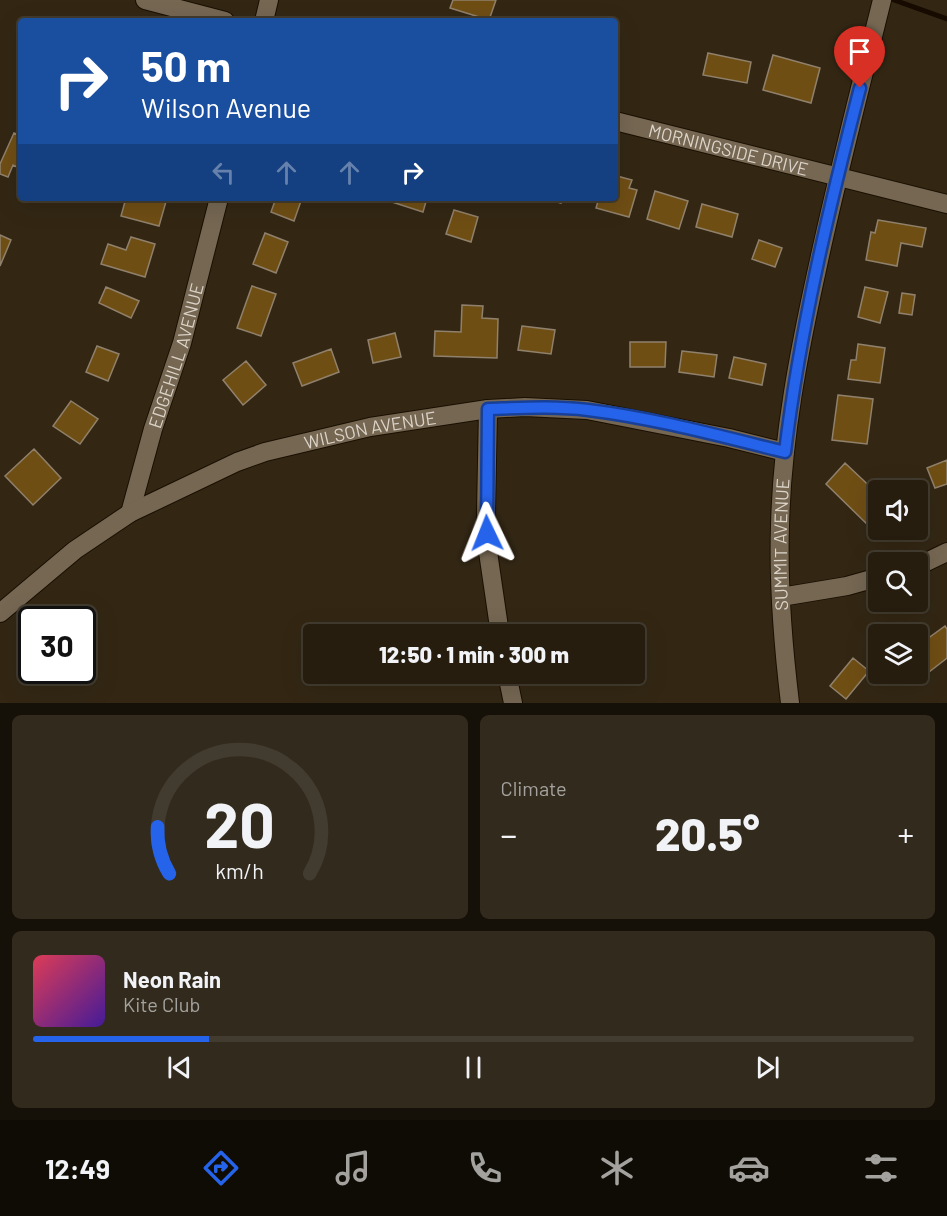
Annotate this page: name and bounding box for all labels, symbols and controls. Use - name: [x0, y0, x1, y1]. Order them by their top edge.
- pin: [834, 26, 885, 88]
- icon: arrive: [843, 35, 876, 68]
- text: 50 m: [141, 40, 231, 90]
- icon: right: [42, 42, 120, 120]
- text: Wilson Avenue: [141, 91, 311, 123]
- street label: MORNINGSIDE DRIVE: [646, 119, 811, 180]
- icon: left: [207, 156, 240, 189]
- icon: ahead: [270, 156, 303, 189]
- icon: ahead: [333, 156, 366, 189]
- icon: right: [396, 156, 429, 189]
- street label: EDGEHILL AVENUE: [143, 281, 208, 431]
- street label: WILSON AVENUE: [302, 406, 438, 453]
- street label: SUMMIT AVENUE: [769, 477, 793, 611]
- map controls: [868, 480, 928, 684]
- button: sound: [868, 480, 928, 540]
- position arrow: [455, 501, 519, 565]
- button: search: [868, 552, 928, 612]
- speed limit sign: 30: [18, 606, 96, 684]
- button: layers: [868, 624, 928, 684]
- text: 12:50 · 1 min · 300 m: [379, 641, 569, 667]
- text: Climate: [501, 776, 567, 800]
- text: 20: [204, 786, 275, 860]
- text: 20.5°: [655, 806, 760, 860]
- text: −: [501, 814, 517, 854]
- text: +: [898, 814, 914, 854]
- text: km/h: [215, 858, 264, 883]
- text: Neon Rain: [123, 966, 221, 992]
- text: Kite Club: [123, 992, 200, 1016]
- icon: previous: [163, 1051, 196, 1084]
- icon: pause: [457, 1051, 490, 1084]
- icon: next: [751, 1051, 784, 1084]
- icon: directions: [200, 1147, 242, 1189]
- icon: music: [332, 1147, 374, 1189]
- icon: phone: [464, 1147, 506, 1189]
- icon: climate: [596, 1147, 638, 1189]
- icon: car: [728, 1147, 770, 1189]
- icon: filters: [860, 1147, 902, 1189]
- text: 12:49: [45, 1152, 110, 1184]

